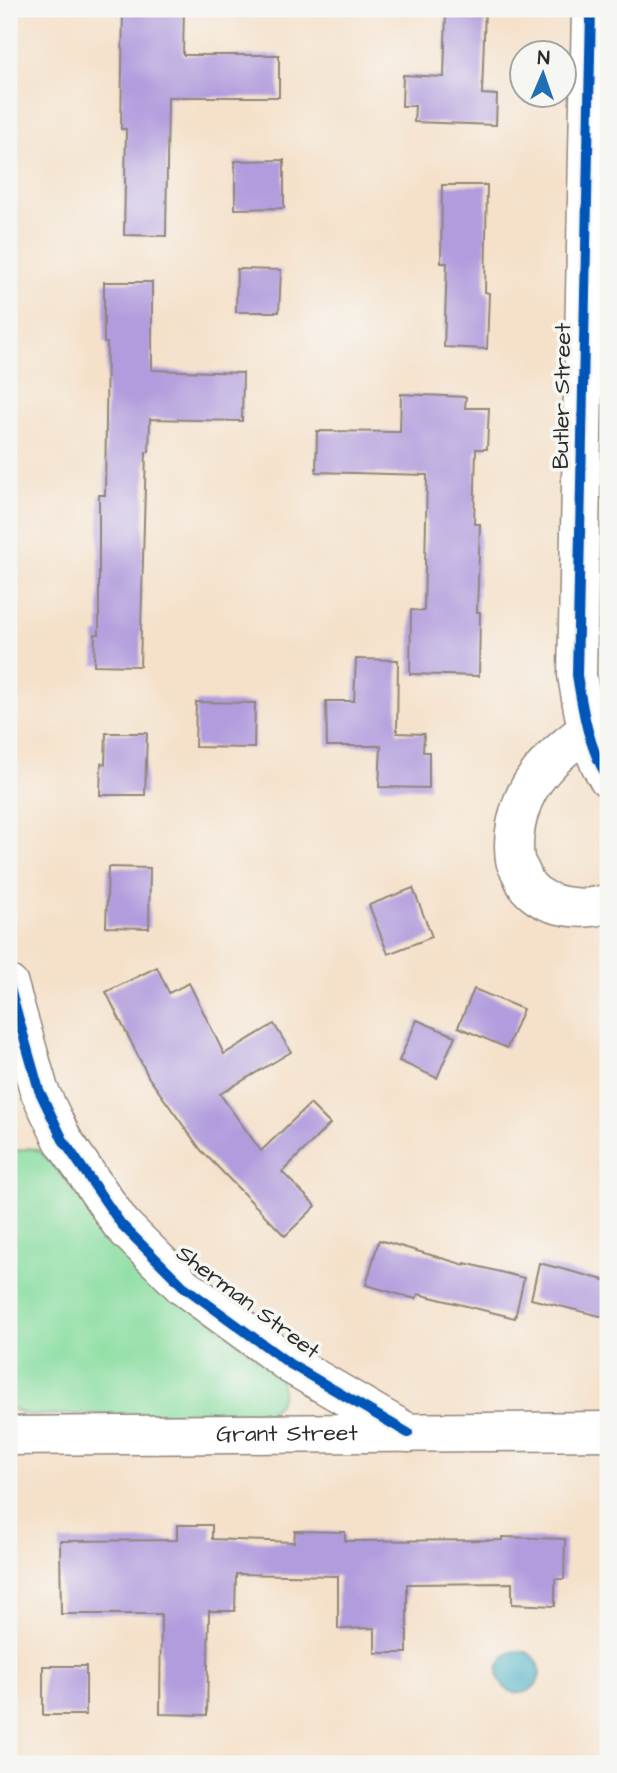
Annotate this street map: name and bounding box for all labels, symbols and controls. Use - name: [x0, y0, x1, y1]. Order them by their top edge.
- north arrow: [508, 38, 578, 108]
- text: N: [537, 45, 550, 72]
- street label: Butler Street: [545, 322, 579, 469]
- street label: Sherman Street: [169, 1237, 327, 1367]
- street label: Grant Street: [216, 1417, 359, 1450]

